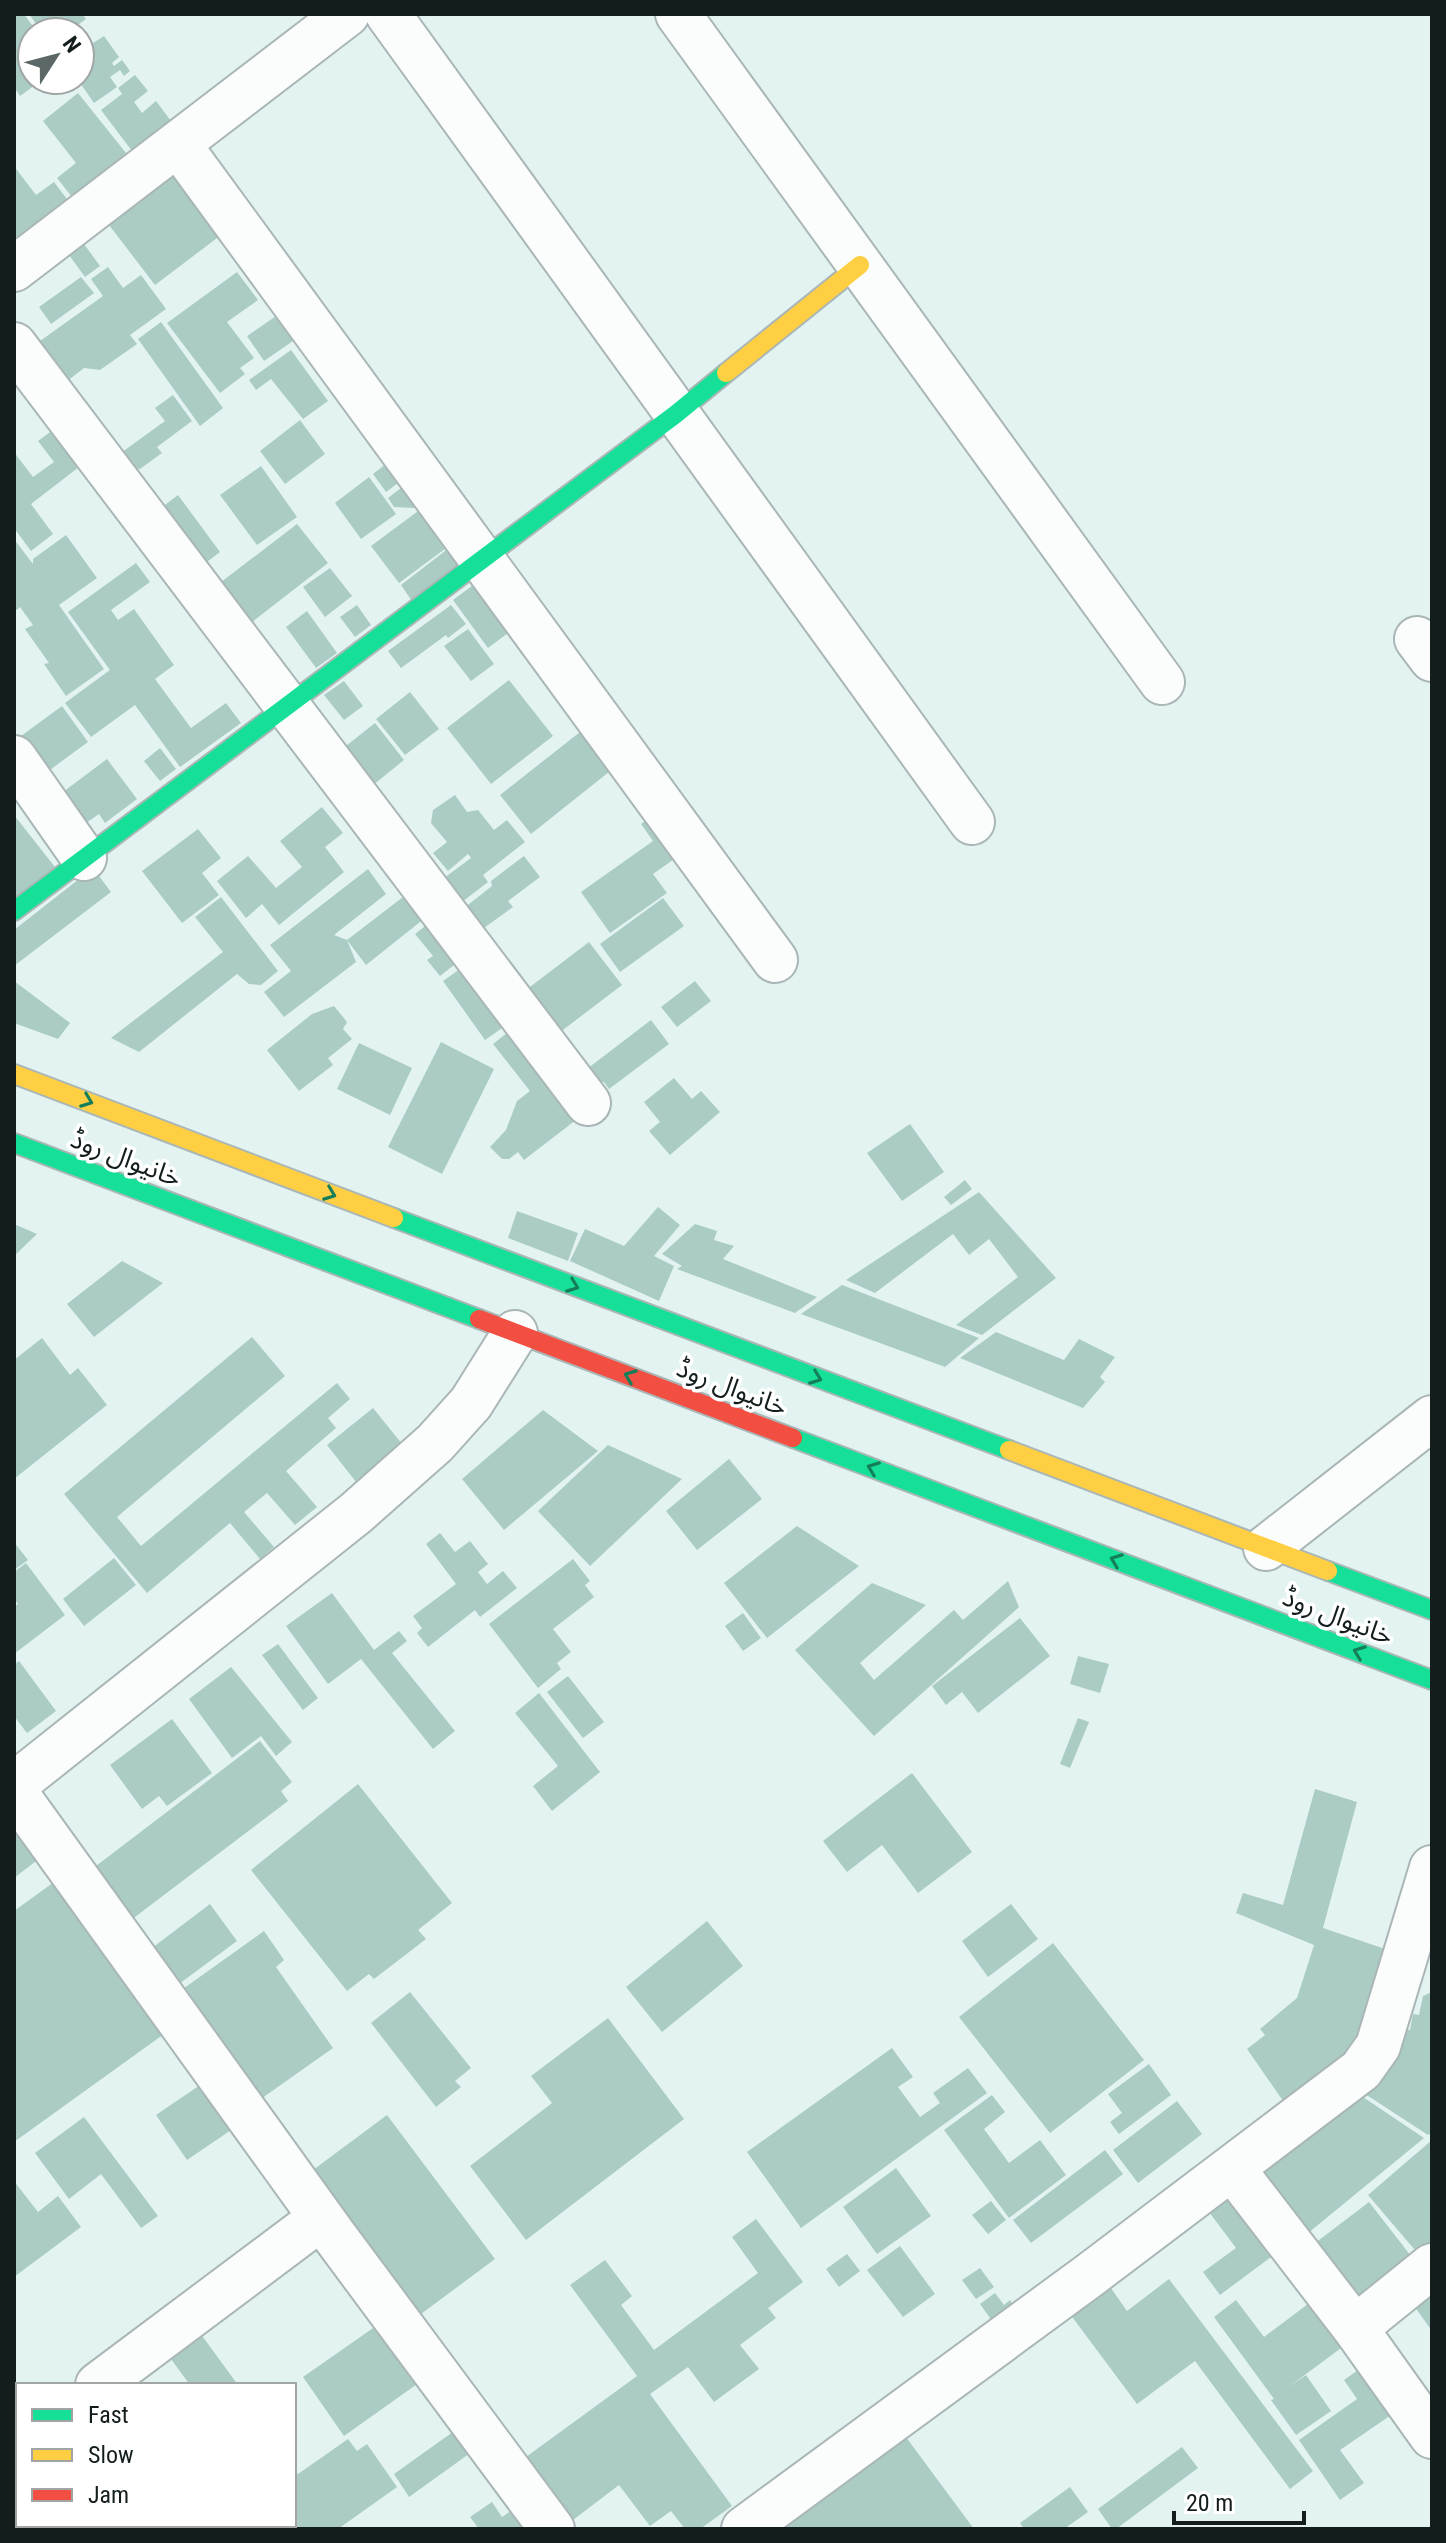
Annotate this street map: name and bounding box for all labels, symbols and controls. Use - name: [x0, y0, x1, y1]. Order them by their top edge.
- north arrow: [16, 16, 96, 96]
- text: N: [58, 32, 86, 57]
- one-way arrow: [79, 1091, 93, 1108]
- street label: خانیوال روڈ: [67, 1123, 185, 1193]
- one-way arrow: [322, 1184, 336, 1200]
- one-way arrow: [565, 1276, 579, 1293]
- street label: خانیوال روڈ: [673, 1352, 791, 1422]
- one-way arrow: [808, 1368, 822, 1385]
- one-way arrow: [623, 1369, 637, 1386]
- one-way arrow: [867, 1461, 881, 1478]
- one-way arrow: [1110, 1553, 1124, 1570]
- street label: خانیوال روڈ: [1279, 1581, 1397, 1651]
- one-way arrow: [1353, 1645, 1367, 1662]
- legend: [16, 2383, 296, 2527]
- text: Fast: [88, 2401, 129, 2429]
- text: Slow: [88, 2441, 134, 2469]
- scale bar: [1174, 2475, 1304, 2525]
- text: Jam: [88, 2481, 129, 2509]
- text: 20 m: [1186, 2489, 1233, 2517]

